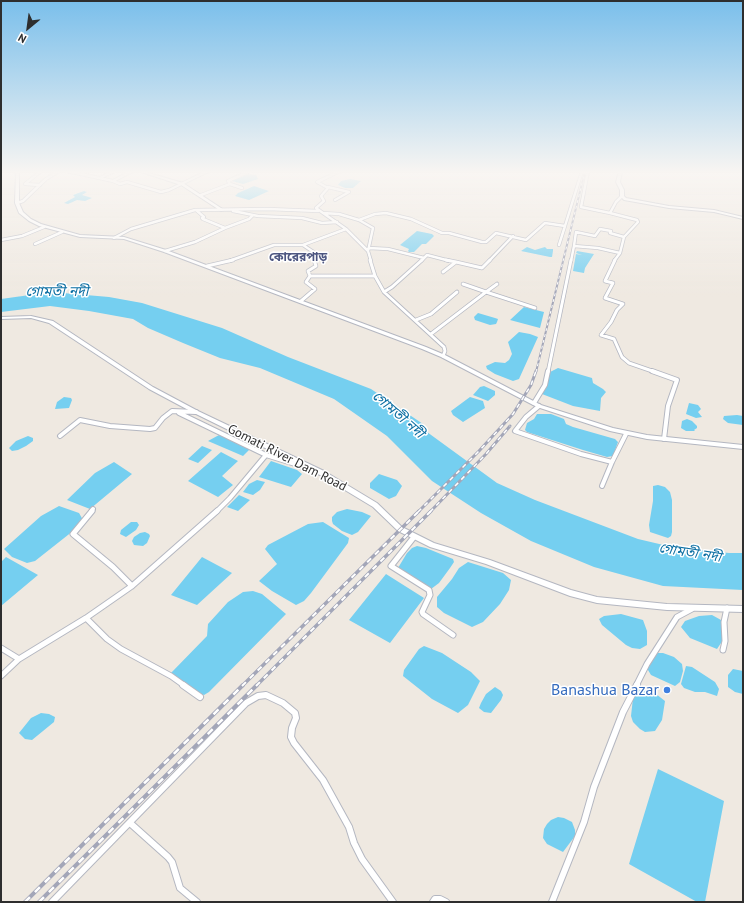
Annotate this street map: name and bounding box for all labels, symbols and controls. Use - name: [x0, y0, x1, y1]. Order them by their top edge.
- north arrow: [8, 8, 48, 48]
- text: N: [16, 31, 29, 46]
- district label: কোরেরপাড়: [269, 251, 327, 265]
- water label: গোমতী নদী: [25, 284, 89, 300]
- water label: গোমতী নদী: [369, 388, 427, 442]
- street label: Gomati River Dam Road: [225, 421, 349, 495]
- water label: গোমতী নদী: [658, 540, 722, 566]
- place label: Banashua Bazar: [551, 680, 659, 700]
- marker: Banashua Bazar: [662, 685, 672, 695]

